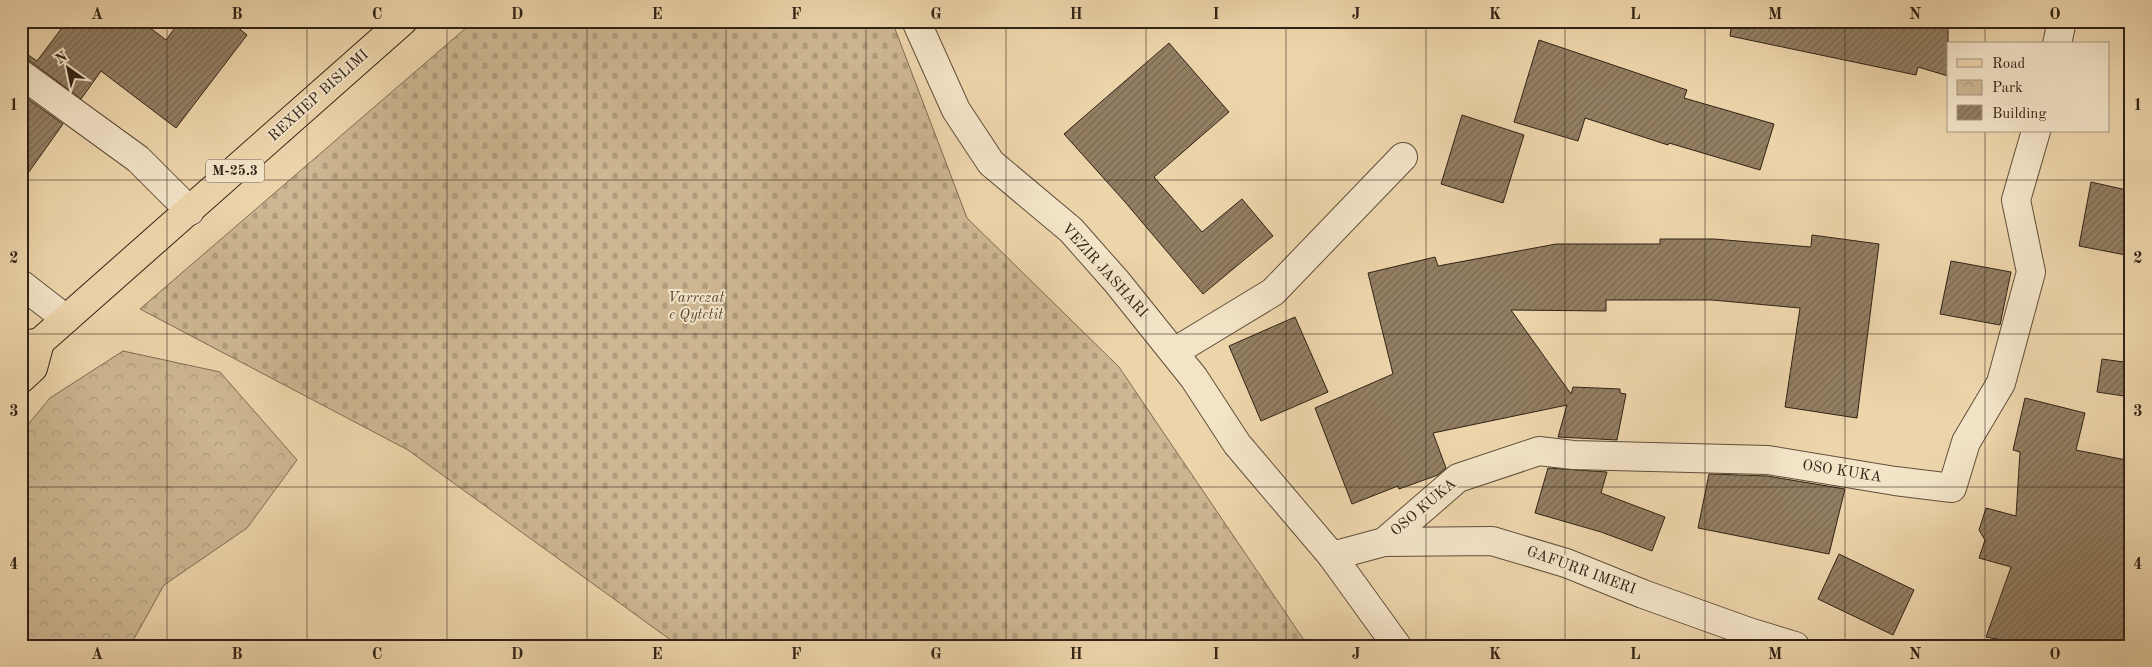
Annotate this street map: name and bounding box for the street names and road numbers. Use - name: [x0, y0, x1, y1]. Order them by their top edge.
- street label: REXHEP BISLIMI: [266, 47, 372, 145]
- road number: M-25.3: [206, 160, 264, 182]
- street label: VEZIR JASHARI: [1058, 221, 1150, 321]
- street label: OSO KUKA: [1801, 458, 1883, 486]
- street label: OSO KUKA: [1388, 476, 1460, 540]
- street label: GAFURR IMERI: [1525, 544, 1638, 598]

